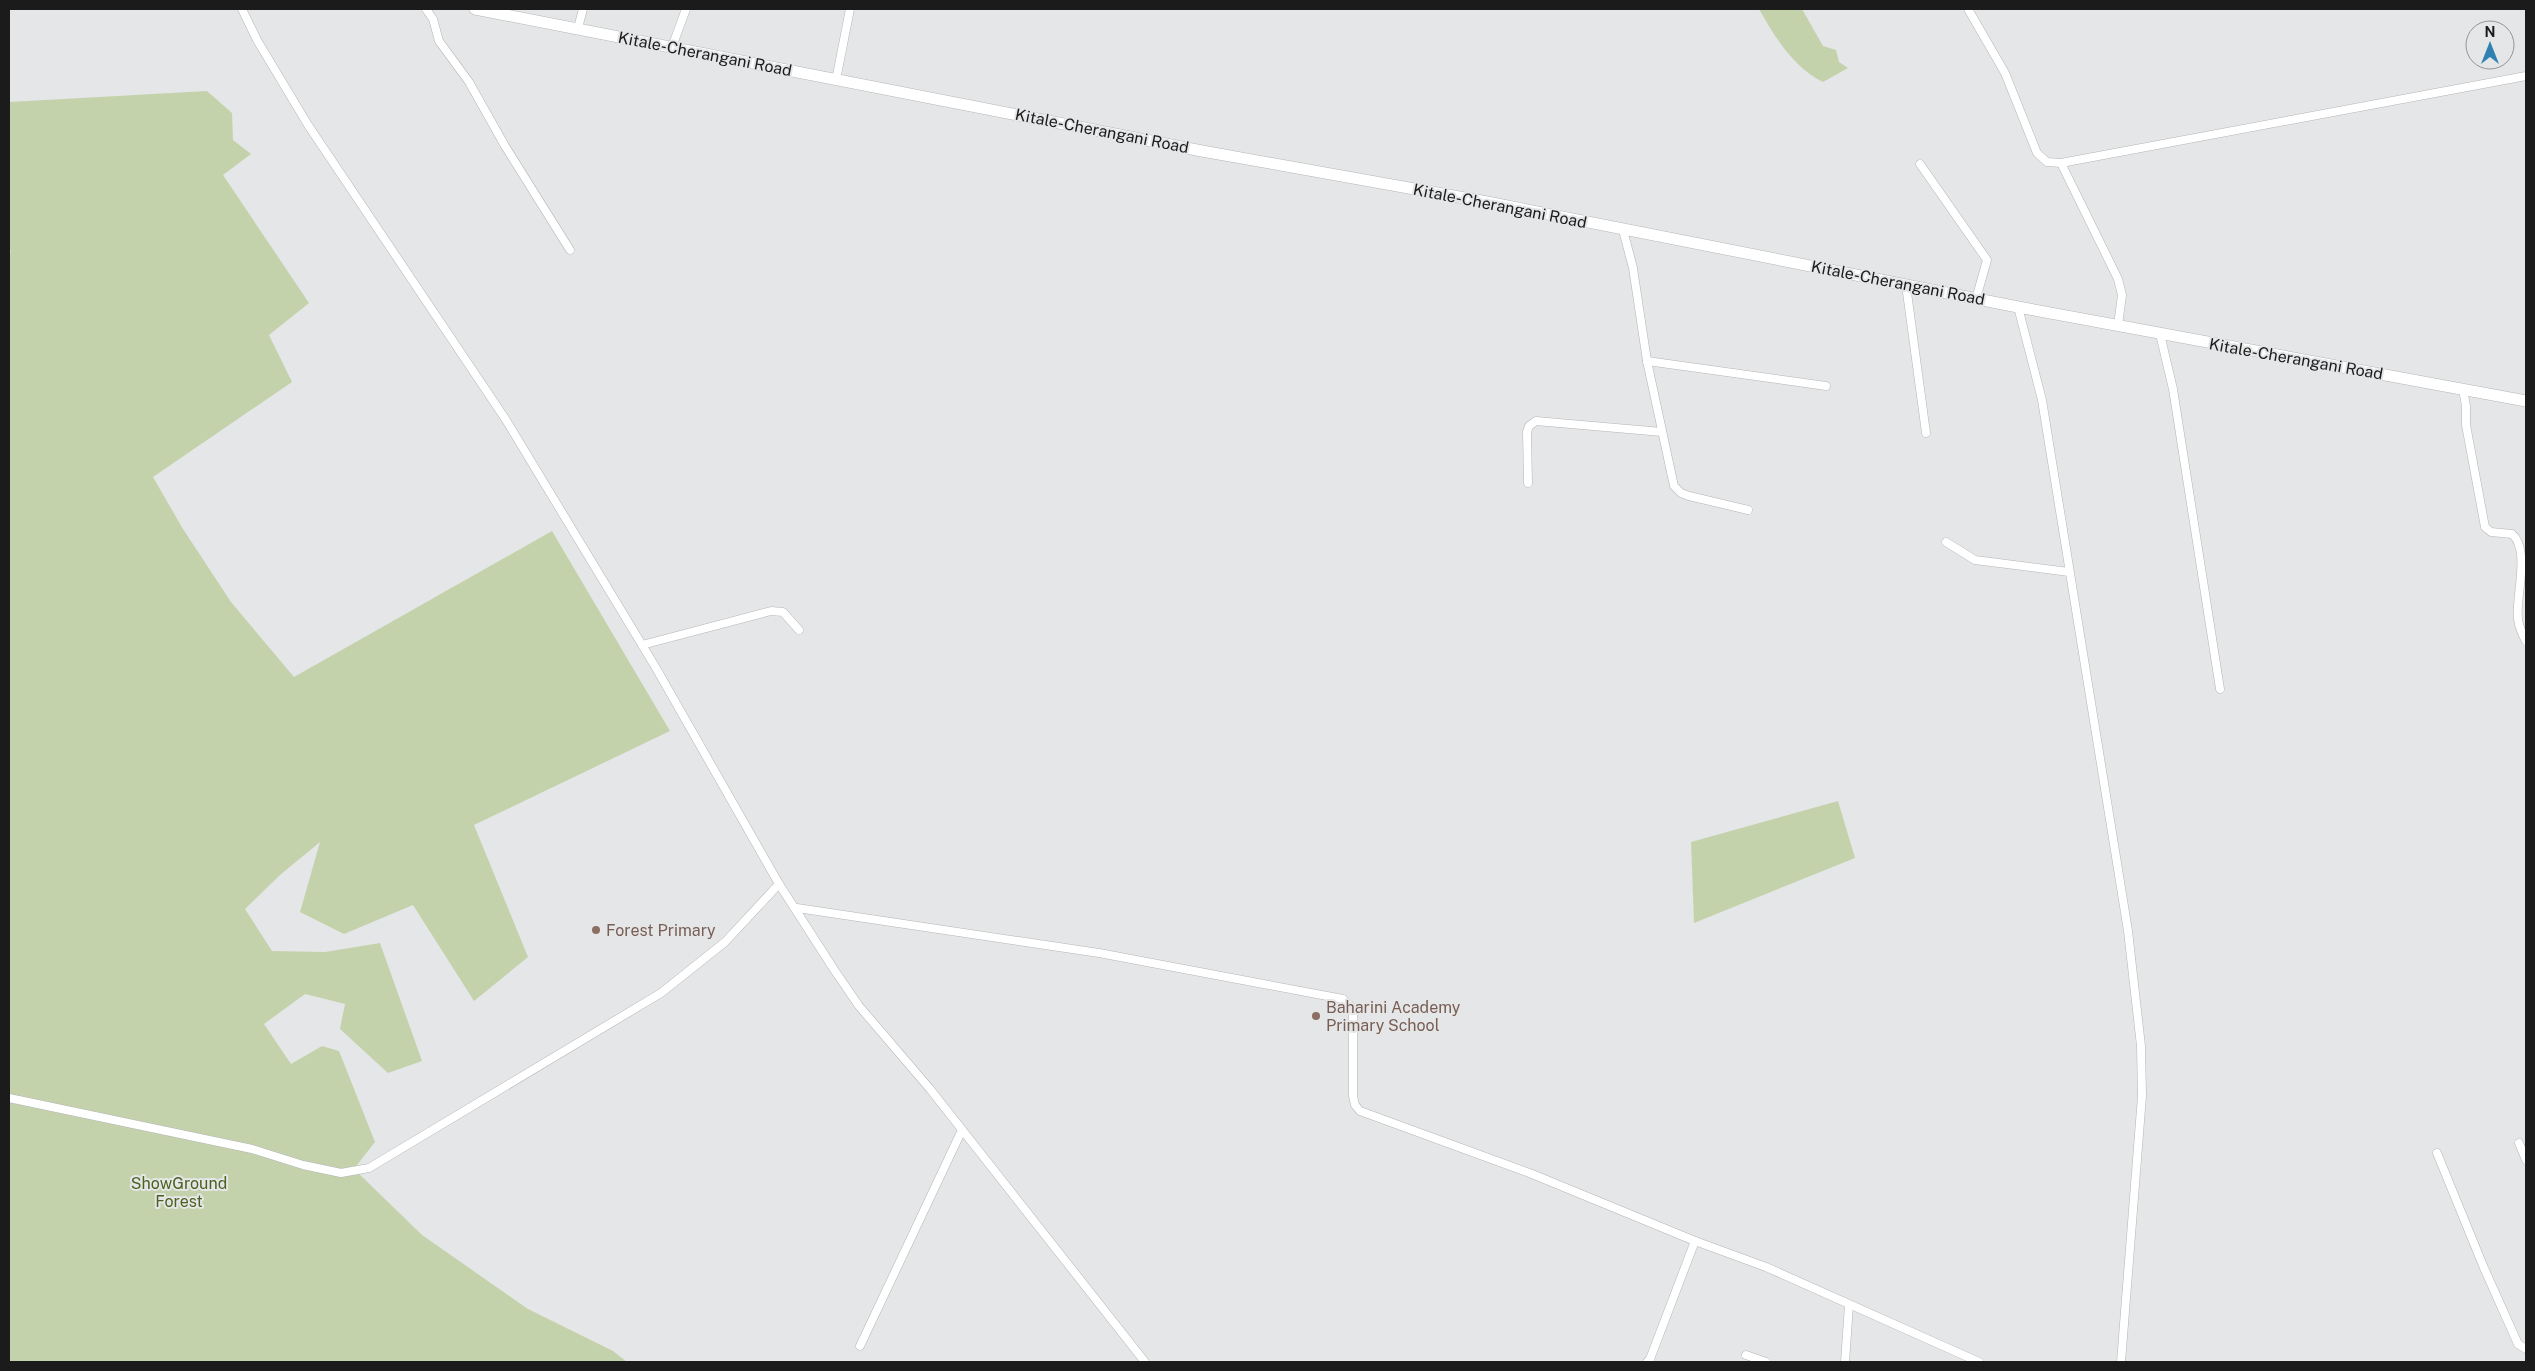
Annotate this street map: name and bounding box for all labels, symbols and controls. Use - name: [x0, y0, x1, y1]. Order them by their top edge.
- north arrow: [2465, 20, 2515, 70]
- text: N: [2485, 24, 2495, 40]
- street label: Kitale-Cherangani Road: [617, 28, 793, 80]
- street label: Kitale-Cherangani Road: [1014, 105, 1190, 157]
- street label: Kitale-Cherangani Road: [1412, 180, 1588, 232]
- street label: Kitale-Cherangani Road: [1810, 257, 1986, 309]
- street label: Kitale-Cherangani Road: [2207, 334, 2385, 384]
- place label: Forest Primary: [606, 921, 716, 940]
- marker: Forest Primary: [590, 924, 602, 936]
- place label: Baharini Academy Primary School: [1326, 998, 1461, 1035]
- marker: Baharini Academy Primary School: [1310, 1010, 1322, 1022]
- park label: ShowGround Forest: [131, 1174, 227, 1211]

